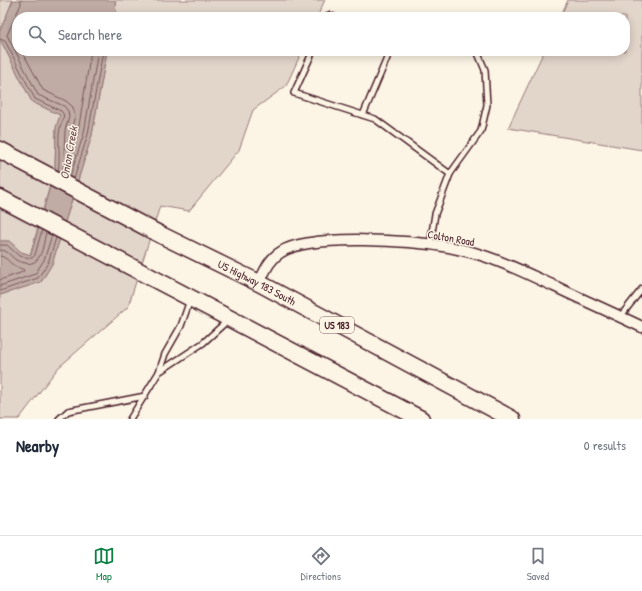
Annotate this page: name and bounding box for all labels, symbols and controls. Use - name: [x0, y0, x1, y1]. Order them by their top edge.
- search box: [12, 12, 630, 56]
- icon: search: [26, 23, 48, 45]
- text: Search here: [58, 24, 122, 45]
- water label: Onion Creek: [55, 124, 82, 181]
- street label: Colton Road: [427, 227, 476, 249]
- street label: US Highway 183 South: [215, 257, 299, 309]
- road number: US 183: [320, 317, 354, 333]
- text: Nearby: [16, 434, 59, 457]
- text: 0 results: [584, 436, 626, 454]
- tab: Map: [93, 545, 115, 583]
- tab: Directions: [301, 545, 341, 583]
- tab: Saved: [527, 545, 549, 583]

